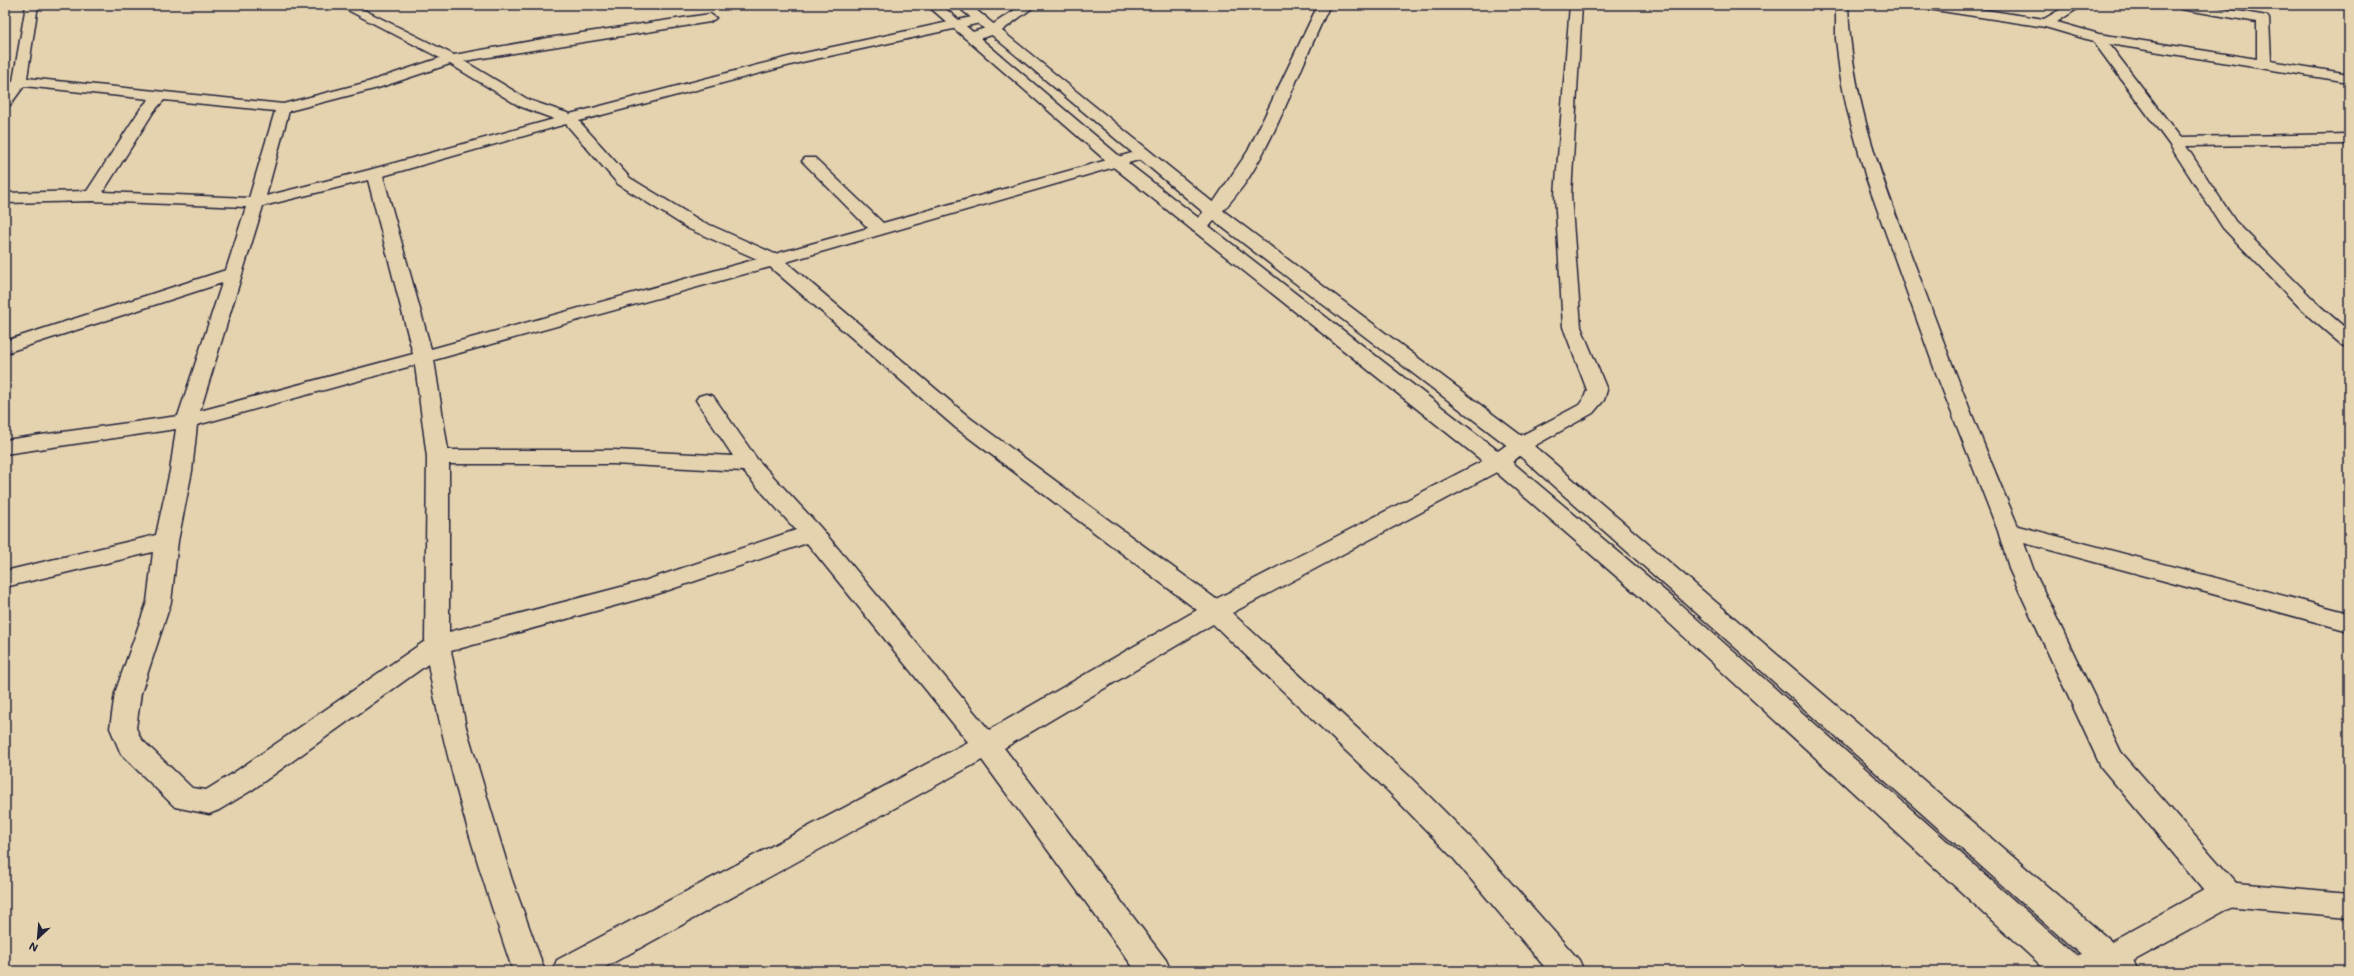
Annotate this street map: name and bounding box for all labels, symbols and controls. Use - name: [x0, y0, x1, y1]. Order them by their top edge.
- north arrow: [18, 918, 58, 958]
- text: N: [26, 939, 40, 956]

